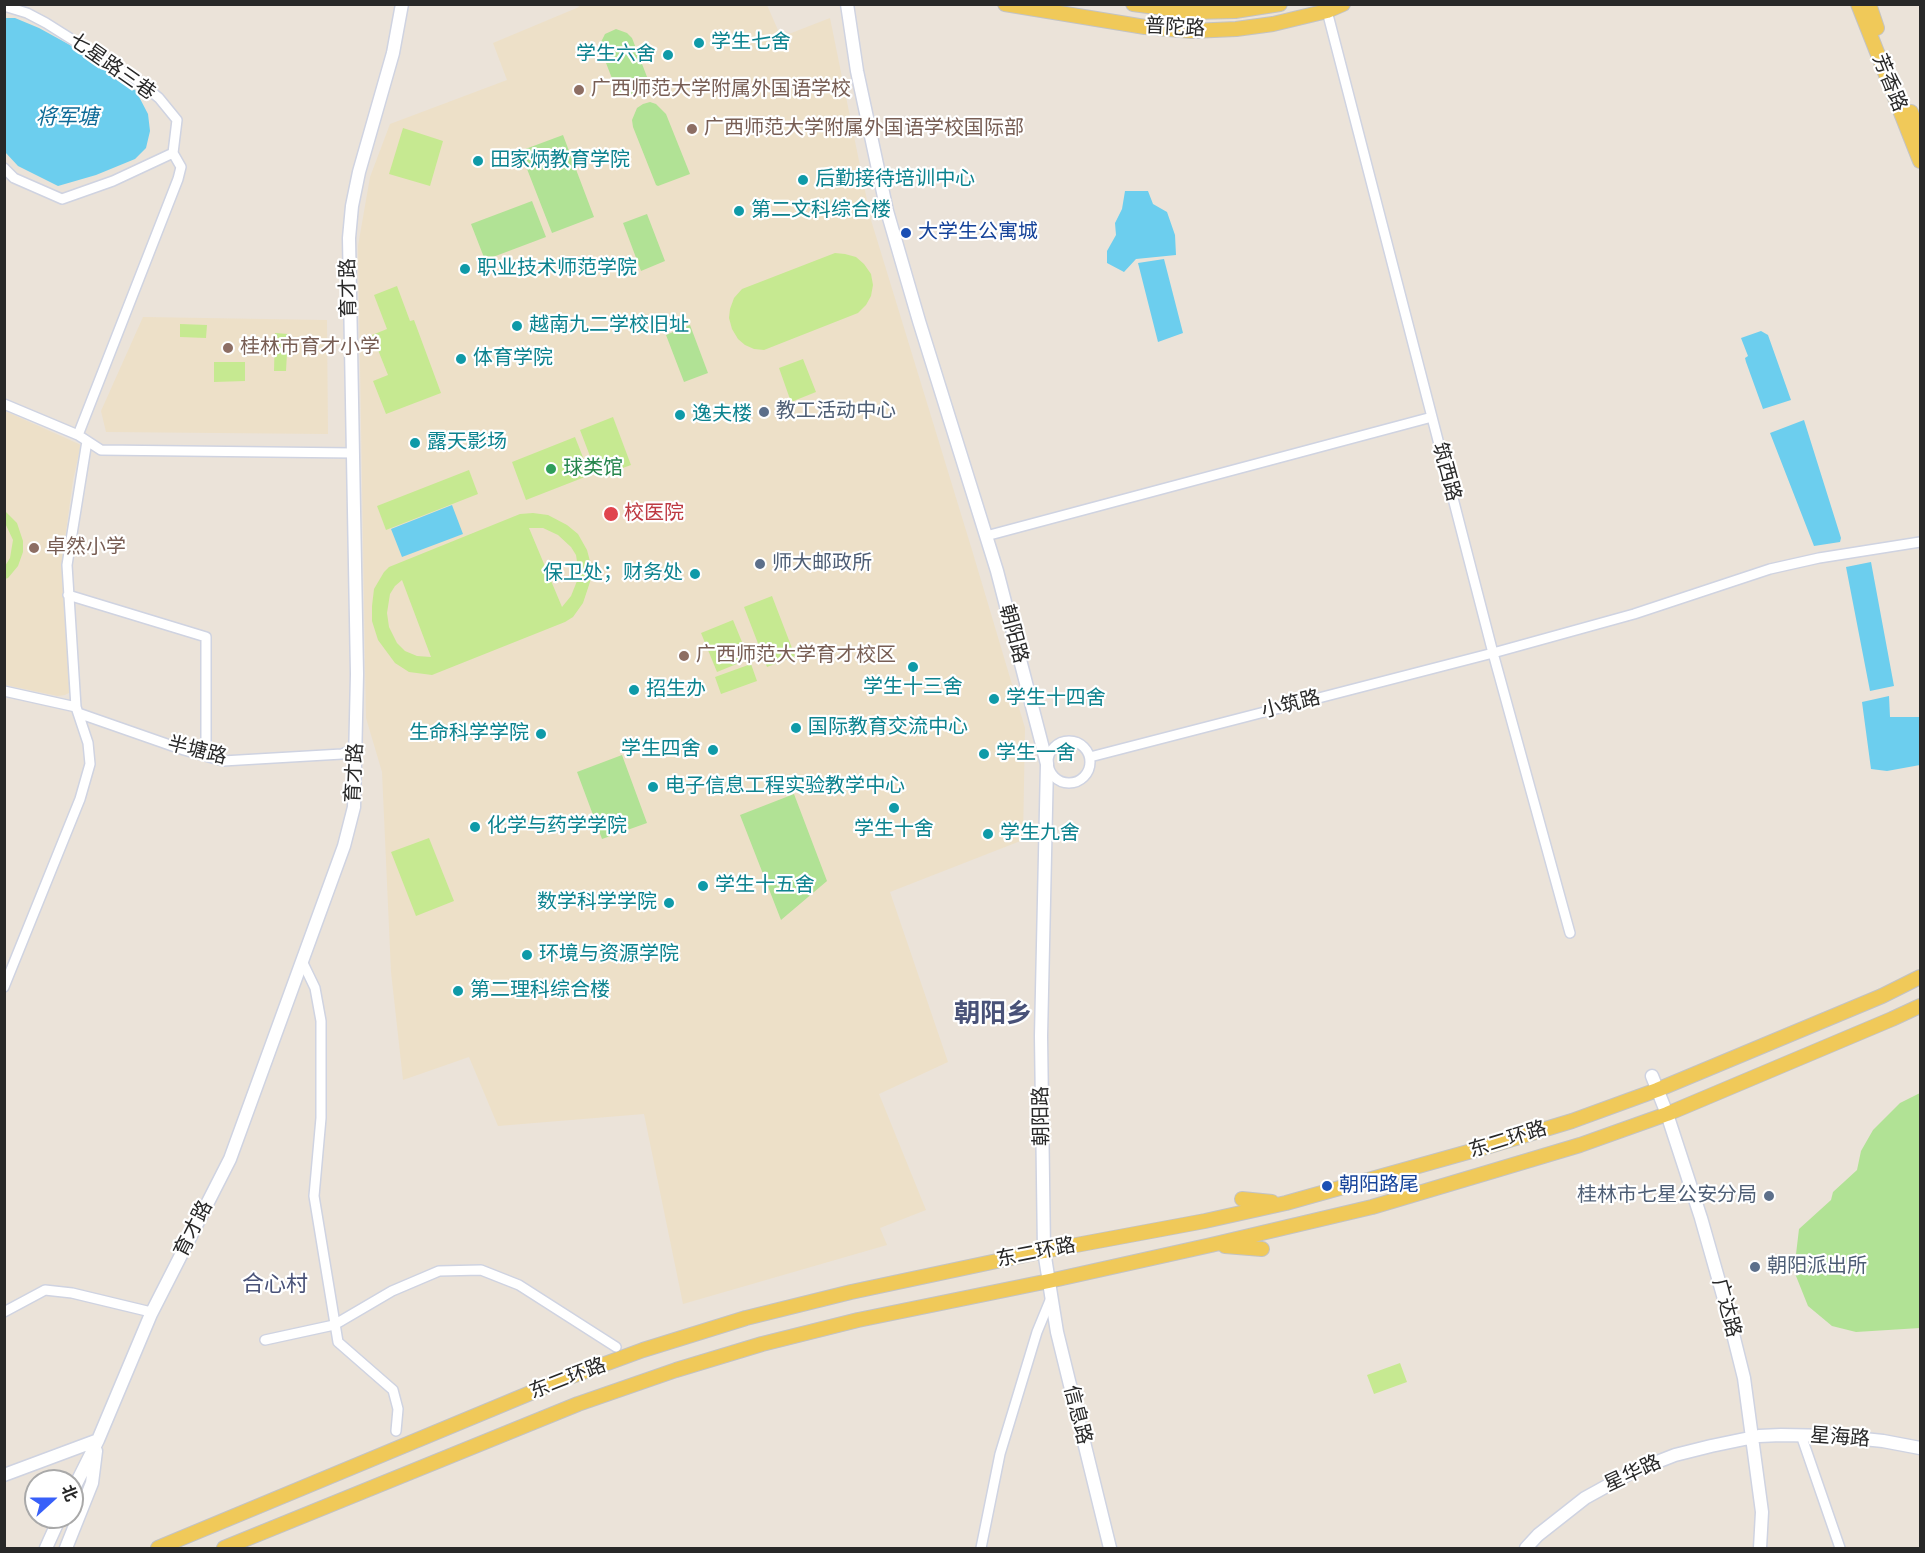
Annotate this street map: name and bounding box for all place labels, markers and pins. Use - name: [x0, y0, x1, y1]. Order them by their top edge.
- place label: 学生七舍: [711, 31, 791, 55]
- marker: 学生七舍: [692, 36, 706, 50]
- place label: 学生六舍: [576, 43, 656, 67]
- marker: 学生六舍: [661, 48, 675, 62]
- place label: 广西师范大学附属外国语学校: [591, 78, 851, 102]
- marker: 广西师范大学附属外国语学校: [572, 83, 586, 97]
- place label: 广西师范大学附属外国语学校国际部: [704, 117, 1024, 141]
- marker: 广西师范大学附属外国语学校国际部: [685, 122, 699, 136]
- place label: 田家炳教育学院: [490, 149, 630, 173]
- marker: 田家炳教育学院: [471, 154, 485, 168]
- place label: 后勤接待培训中心: [815, 168, 975, 192]
- marker: 后勤接待培训中心: [796, 173, 810, 187]
- place label: 第二文科综合楼: [751, 199, 891, 223]
- marker: 第二文科综合楼: [732, 204, 746, 218]
- place label: 大学生公寓城: [918, 221, 1038, 245]
- marker: 大学生公寓城: [899, 226, 913, 240]
- place label: 职业技术师范学院: [477, 257, 637, 281]
- marker: 职业技术师范学院: [458, 262, 472, 276]
- place label: 越南九二学校旧址: [529, 314, 689, 338]
- marker: 越南九二学校旧址: [510, 319, 524, 333]
- place label: 桂林市育才小学: [240, 336, 380, 360]
- marker: 桂林市育才小学: [221, 341, 235, 355]
- place label: 体育学院: [473, 347, 553, 371]
- marker: 体育学院: [454, 352, 468, 366]
- place label: 教工活动中心: [776, 400, 896, 424]
- place label: 逸夫楼: [692, 403, 752, 427]
- marker: 教工活动中心: [757, 405, 771, 419]
- marker: 逸夫楼: [673, 408, 687, 422]
- place label: 露天影场: [427, 431, 507, 455]
- marker: 露天影场: [408, 436, 422, 450]
- place label: 球类馆: [563, 457, 623, 481]
- marker: 球类馆: [544, 462, 558, 476]
- place label: 校医院: [624, 502, 684, 526]
- marker: 校医院: [602, 505, 620, 523]
- place label: 卓然小学: [46, 536, 126, 560]
- marker: 卓然小学: [27, 541, 41, 555]
- place label: 师大邮政所: [772, 552, 872, 576]
- marker: 师大邮政所: [753, 557, 767, 571]
- place label: 保卫处；财务处: [543, 562, 683, 586]
- marker: 保卫处；财务处: [688, 567, 702, 581]
- place label: 广西师范大学育才校区: [696, 644, 896, 668]
- marker: 广西师范大学育才校区: [677, 649, 691, 663]
- marker: 学生十三舍: [906, 660, 920, 674]
- place label: 学生十三舍: [863, 676, 963, 700]
- place label: 招生办: [646, 678, 706, 702]
- marker: 招生办: [627, 683, 641, 697]
- place label: 学生十四舍: [1006, 687, 1106, 711]
- marker: 学生十四舍: [987, 692, 1001, 706]
- place label: 国际教育交流中心: [808, 716, 968, 740]
- marker: 国际教育交流中心: [789, 721, 803, 735]
- place label: 生命科学学院: [409, 722, 529, 746]
- marker: 生命科学学院: [534, 727, 548, 741]
- place label: 学生四舍: [621, 738, 701, 762]
- place label: 学生一舍: [996, 742, 1076, 766]
- marker: 学生四舍: [706, 743, 720, 757]
- marker: 学生一舍: [977, 747, 991, 761]
- place label: 电子信息工程实验教学中心: [665, 775, 905, 799]
- marker: 电子信息工程实验教学中心: [646, 780, 660, 794]
- marker: 学生十舍: [887, 801, 901, 815]
- place label: 化学与药学学院: [487, 815, 627, 839]
- place label: 学生十舍: [854, 818, 934, 842]
- marker: 化学与药学学院: [468, 820, 482, 834]
- place label: 学生九舍: [1000, 822, 1080, 846]
- marker: 学生九舍: [981, 827, 995, 841]
- place label: 学生十五舍: [715, 874, 815, 898]
- marker: 学生十五舍: [696, 879, 710, 893]
- place label: 数学科学学院: [537, 891, 657, 915]
- marker: 数学科学学院: [662, 896, 676, 910]
- place label: 环境与资源学院: [539, 943, 679, 967]
- marker: 环境与资源学院: [520, 948, 534, 962]
- place label: 第二理科综合楼: [470, 979, 610, 1003]
- marker: 第二理科综合楼: [451, 984, 465, 998]
- place label: 朝阳路尾: [1339, 1174, 1419, 1198]
- marker: 朝阳路尾: [1320, 1179, 1334, 1193]
- place label: 桂林市七星公安分局: [1577, 1184, 1757, 1208]
- marker: 桂林市七星公安分局: [1762, 1189, 1776, 1203]
- place label: 朝阳派出所: [1767, 1255, 1867, 1279]
- marker: 朝阳派出所: [1748, 1260, 1762, 1274]

